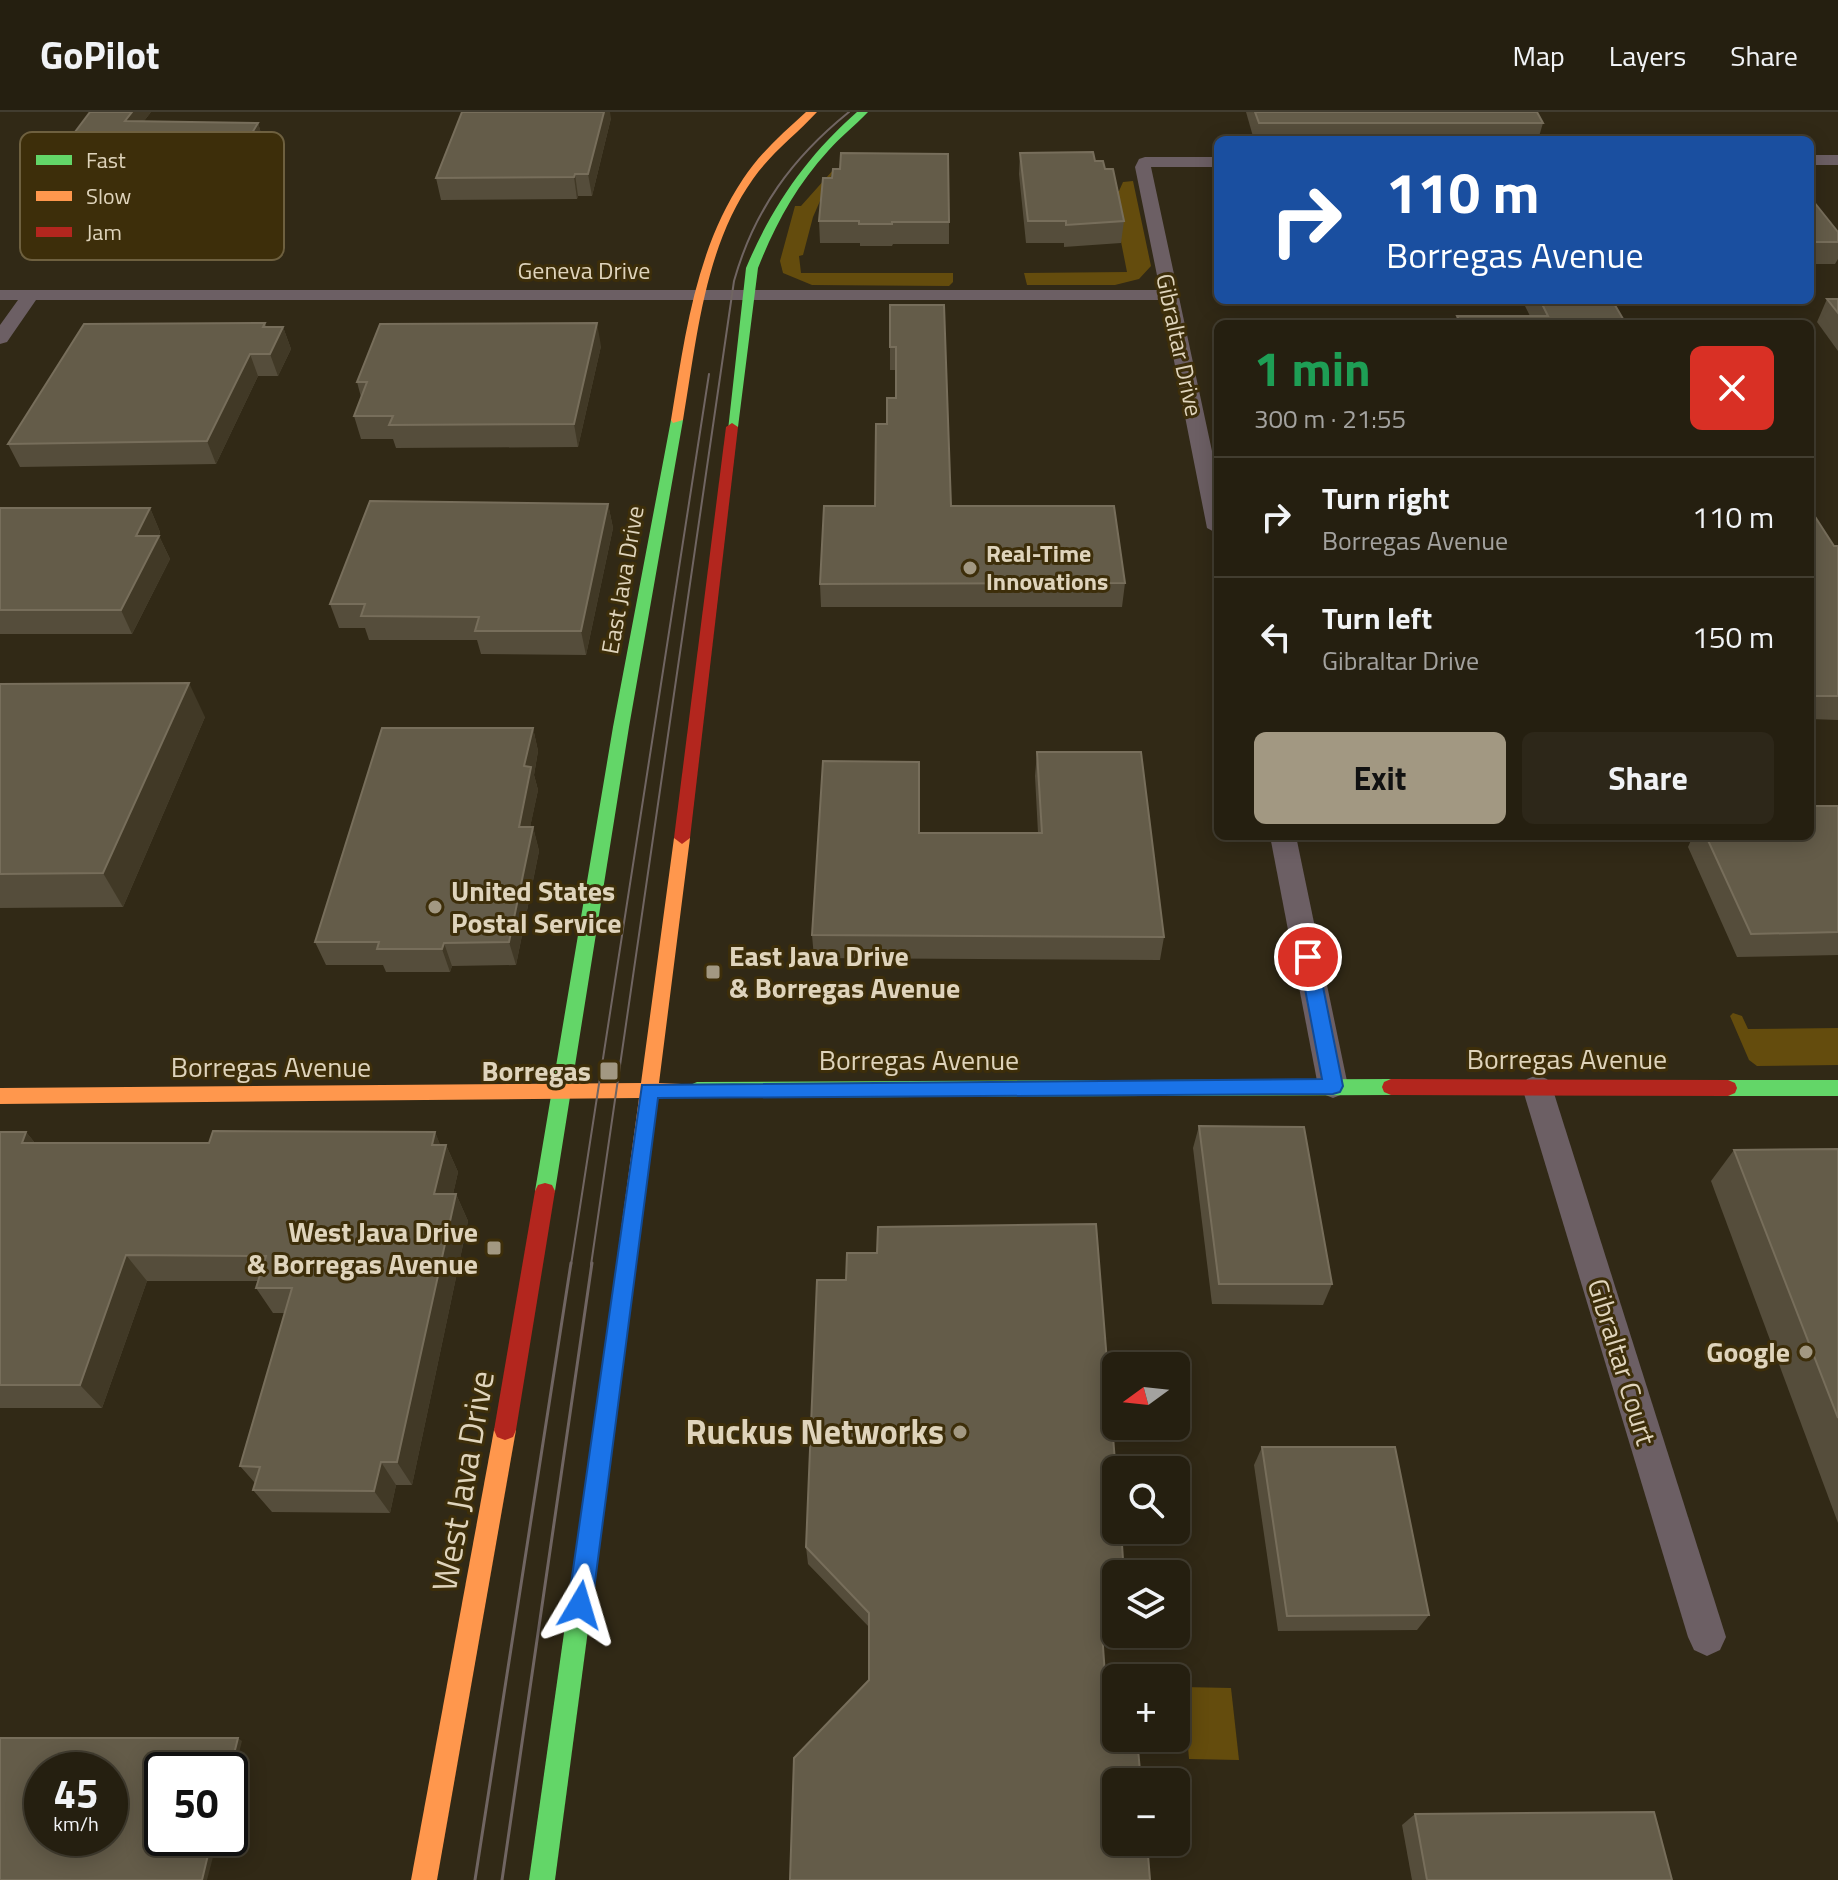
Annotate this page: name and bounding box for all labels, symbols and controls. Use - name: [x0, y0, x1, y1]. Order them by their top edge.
- text: GoPilot: [40, 26, 160, 84]
- text: Map: [1512, 34, 1565, 77]
- text: Layers: [1609, 34, 1686, 77]
- text: Share: [1730, 34, 1798, 77]
- legend: [20, 132, 284, 260]
- text: Fast: [86, 143, 126, 177]
- text: 110 m: [1386, 150, 1539, 235]
- icon: right: [1254, 168, 1358, 272]
- text: Slow: [86, 179, 132, 213]
- text: Jam: [86, 215, 122, 249]
- text: Borregas Avenue: [1386, 227, 1644, 282]
- street label: Geneva Drive: [518, 252, 650, 288]
- street label: Gibraltar Drive: [1147, 270, 1213, 419]
- text: 1 min: [1254, 332, 1371, 405]
- button: close: [1690, 346, 1774, 430]
- text: 300 m · 21:55: [1254, 399, 1406, 438]
- text: Turn right: [1322, 475, 1450, 521]
- text: 110 m: [1692, 494, 1774, 540]
- icon: right: [1254, 495, 1298, 539]
- street label: East Java Drive: [591, 503, 653, 657]
- text: Borregas Avenue: [1322, 521, 1508, 560]
- place label: Real-Time Innovations: [986, 535, 1108, 599]
- marker: Real-Time Innovations: [961, 559, 979, 577]
- text: Turn left: [1322, 595, 1432, 641]
- text: 150 m: [1692, 614, 1774, 660]
- icon: left: [1254, 615, 1298, 659]
- text: Gibraltar Drive: [1322, 641, 1479, 680]
- button: Exit: [1254, 732, 1506, 824]
- button: Share: [1522, 732, 1774, 824]
- place label: United States Postal Service: [451, 869, 622, 944]
- marker: United States Postal Service: [426, 898, 444, 916]
- pin: [1274, 923, 1342, 991]
- place label: East Java Drive & Borregas Avenue: [729, 934, 960, 1009]
- icon: arrive: [1286, 935, 1330, 979]
- marker: East Java Drive & Borregas Avenue: [704, 963, 722, 981]
- street label: Borregas Avenue: [1467, 1037, 1667, 1080]
- street label: Borregas Avenue: [819, 1038, 1019, 1081]
- street label: Borregas Avenue: [171, 1045, 371, 1088]
- place label: Borregas: [481, 1049, 591, 1092]
- marker: Borregas: [598, 1060, 620, 1082]
- place label: West Java Drive & Borregas Avenue: [247, 1210, 478, 1285]
- marker: West Java Drive & Borregas Avenue: [485, 1239, 503, 1257]
- street label: Gibraltar Court: [1577, 1273, 1668, 1451]
- place label: Google: [1706, 1330, 1790, 1373]
- marker: Google: [1797, 1343, 1815, 1361]
- north arrow: [1102, 1352, 1190, 1440]
- map controls: [1102, 1352, 1190, 1856]
- street label: West Java Drive: [417, 1366, 507, 1595]
- place label: Ruckus Networks: [685, 1405, 944, 1457]
- marker: Ruckus Networks: [951, 1423, 969, 1441]
- button: search: [1102, 1456, 1190, 1544]
- button: layers: [1102, 1560, 1190, 1648]
- position arrow: [538, 1563, 622, 1647]
- button: +: [1102, 1664, 1190, 1752]
- speed limit sign: 50: [144, 1752, 248, 1856]
- text: 45: [54, 1763, 98, 1824]
- button: −: [1102, 1768, 1190, 1856]
- text: km/h: [53, 1808, 99, 1839]

